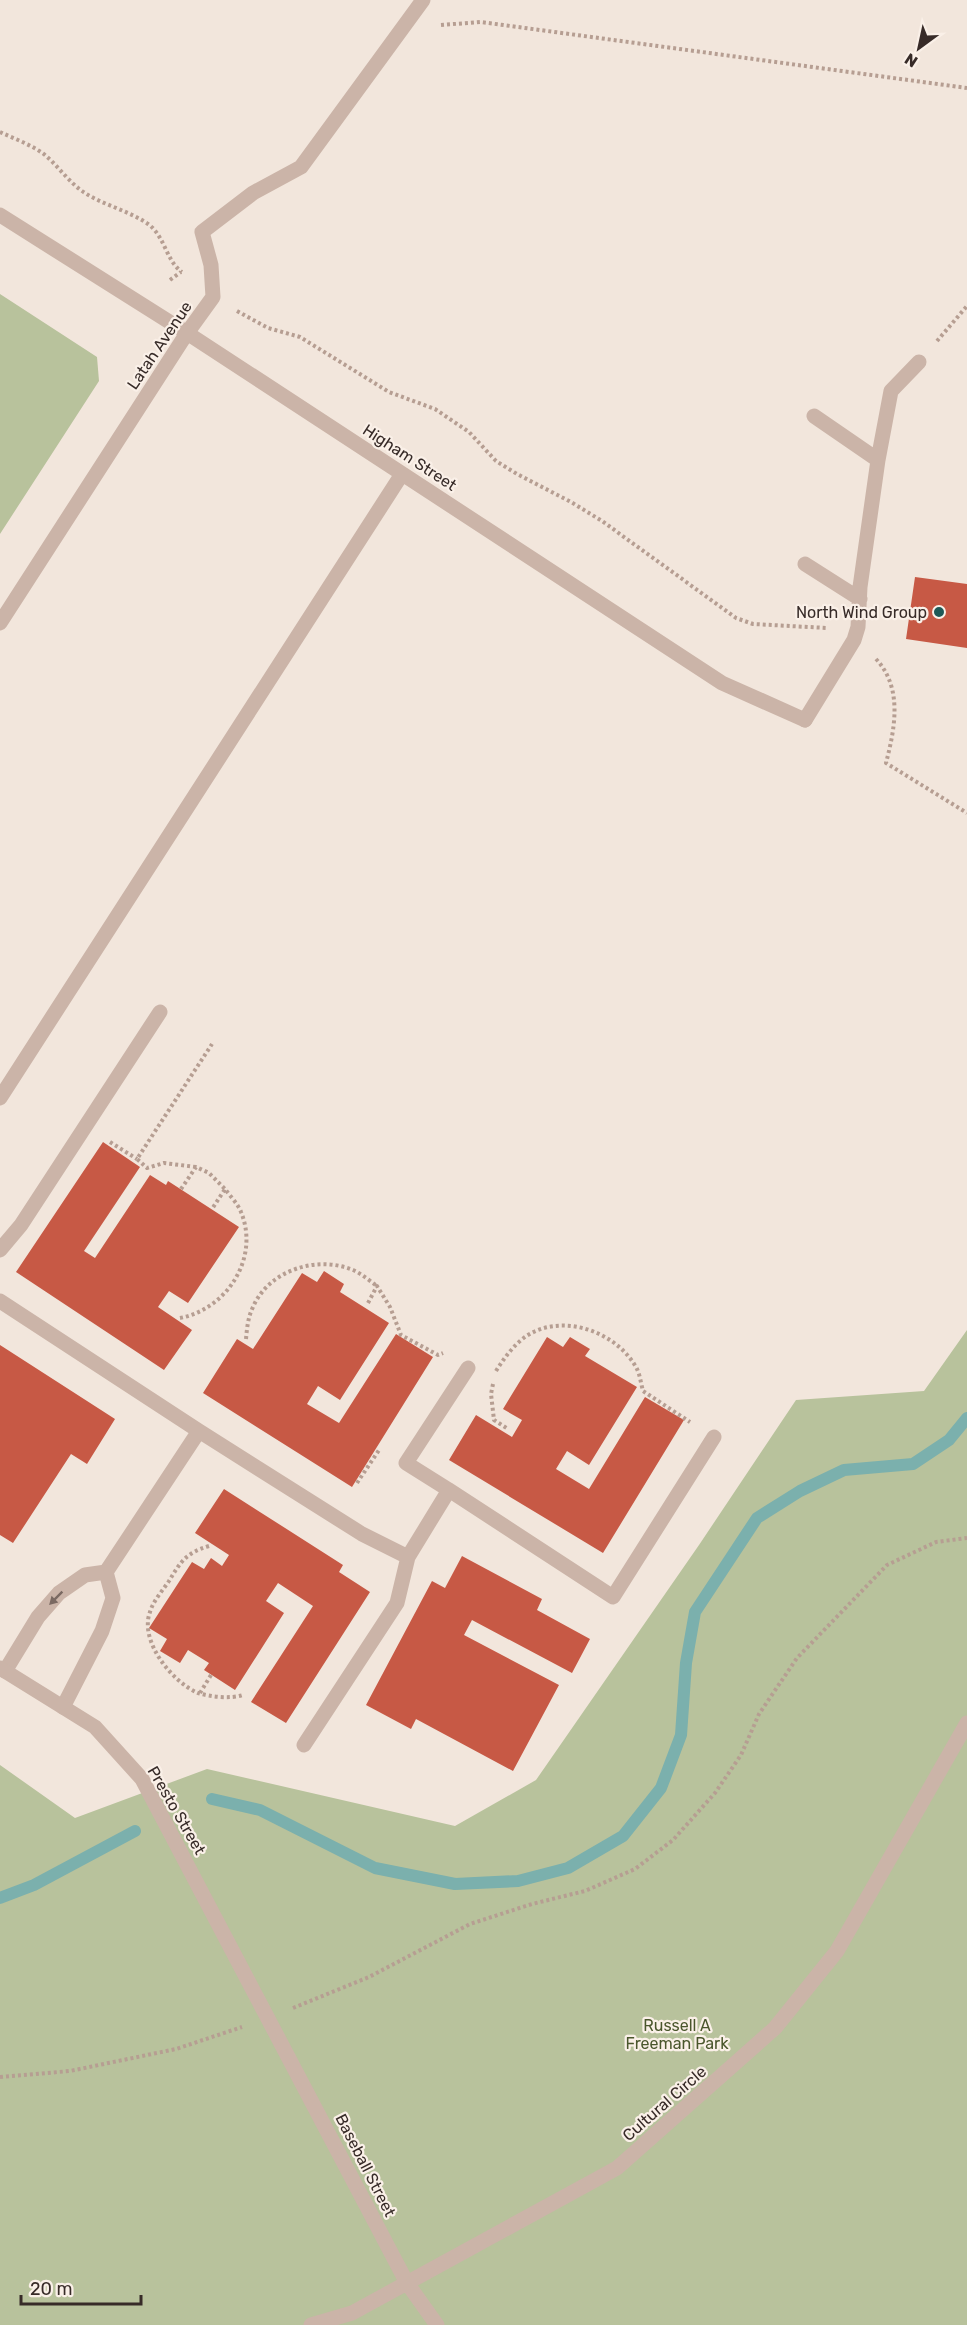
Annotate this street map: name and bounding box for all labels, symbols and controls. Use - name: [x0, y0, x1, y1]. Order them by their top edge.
- north arrow: [889, 18, 949, 78]
- text: N: [901, 49, 921, 71]
- street label: Latah Avenue: [123, 298, 196, 393]
- street label: Higham Street: [359, 420, 460, 495]
- place label: North Wind Group: [796, 603, 927, 622]
- marker: North Wind Group: [932, 605, 946, 619]
- one-way arrow: [50, 1590, 64, 1604]
- street label: Presto Street: [144, 1763, 210, 1858]
- park label: Russell A Freeman Park: [626, 2016, 729, 2053]
- street label: Cultural Circle: [619, 2062, 710, 2145]
- street label: Baseball Street: [331, 2111, 400, 2220]
- scale bar: [21, 2268, 141, 2306]
- text: 20 m: [30, 2278, 72, 2300]

